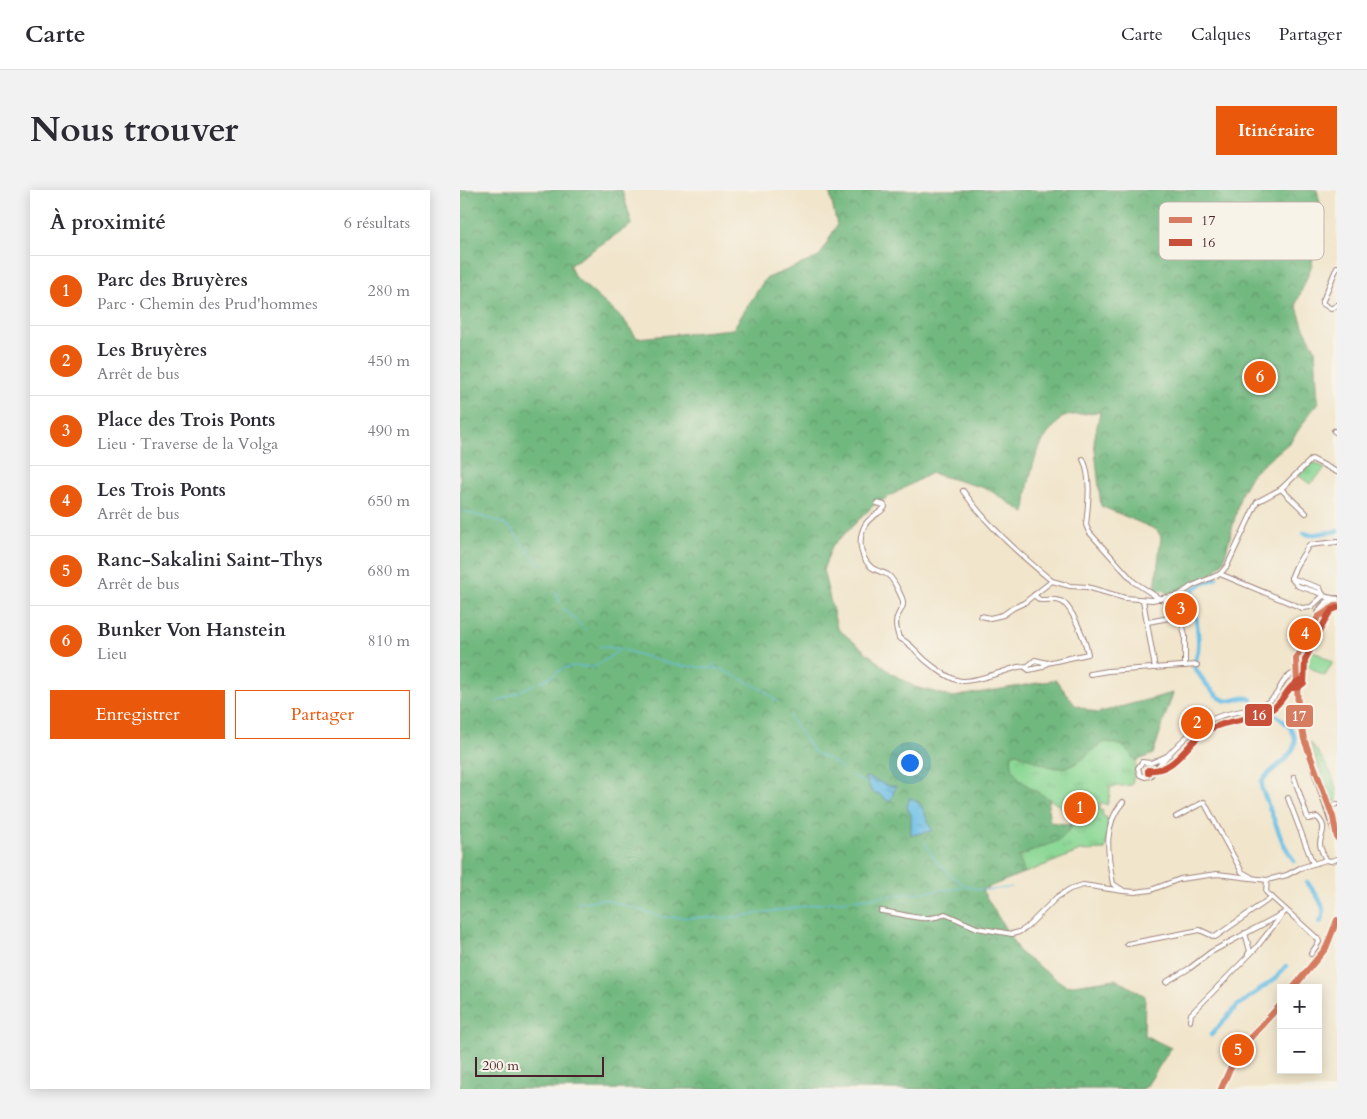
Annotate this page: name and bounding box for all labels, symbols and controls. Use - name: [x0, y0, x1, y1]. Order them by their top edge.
- text: Carte: [25, 18, 86, 51]
- text: Carte: [1121, 22, 1163, 47]
- text: Calques: [1191, 22, 1251, 47]
- text: Partager: [1279, 22, 1342, 47]
- text: Nous trouver: [30, 106, 238, 154]
- button: Itinéraire: [1216, 106, 1337, 155]
- legend: [1159, 202, 1324, 260]
- text: À proximité: [50, 208, 166, 237]
- text: 17: [1201, 211, 1215, 230]
- text: 6 résultats: [344, 212, 410, 234]
- text: 16: [1201, 233, 1215, 252]
- text: Parc des Bruyères: [97, 267, 248, 293]
- text: 1: [62, 280, 70, 302]
- text: 280 m: [368, 280, 410, 302]
- text: Parc · Chemin des Prud'hommes: [97, 293, 318, 315]
- text: Les Bruyères: [97, 337, 207, 363]
- text: 2: [62, 350, 70, 372]
- text: 450 m: [368, 350, 410, 372]
- pin: 6: [1244, 358, 1276, 396]
- text: Arrêt de bus: [97, 363, 179, 385]
- text: Place des Trois Ponts: [97, 407, 275, 433]
- text: 3: [62, 420, 70, 442]
- text: 490 m: [368, 420, 410, 442]
- text: Lieu · Traverse de la Volga: [97, 433, 278, 455]
- text: Les Trois Ponts: [97, 477, 226, 503]
- text: 4: [62, 490, 70, 512]
- text: 650 m: [368, 490, 410, 512]
- text: Arrêt de bus: [97, 503, 179, 525]
- text: Ranc-Sakalini Saint-Thys: [97, 547, 322, 573]
- text: 5: [62, 560, 70, 582]
- text: 680 m: [368, 560, 410, 582]
- text: Arrêt de bus: [97, 573, 179, 595]
- pin: 3: [1165, 590, 1197, 628]
- pin: 4: [1289, 615, 1321, 653]
- text: Bunker Von Hanstein: [97, 617, 286, 643]
- text: 6: [62, 630, 70, 652]
- text: 810 m: [368, 630, 410, 652]
- text: Lieu: [97, 643, 127, 665]
- button: Enregistrer: [50, 690, 225, 739]
- button: Partager: [235, 690, 410, 739]
- line badge: 16: [1244, 703, 1273, 727]
- pin: 2: [1181, 704, 1213, 742]
- line badge: 17: [1285, 704, 1314, 728]
- text: 16: [1252, 706, 1266, 725]
- text: 17: [1292, 707, 1306, 726]
- your location: [897, 750, 923, 776]
- pin: 1: [1064, 789, 1096, 827]
- map controls: [1277, 984, 1322, 1074]
- button: +: [1277, 984, 1322, 1029]
- button: −: [1277, 1029, 1322, 1074]
- pin: 5: [1222, 1031, 1254, 1069]
- scale bar: [475, 1054, 604, 1077]
- text: 200 m: [482, 1056, 519, 1075]

